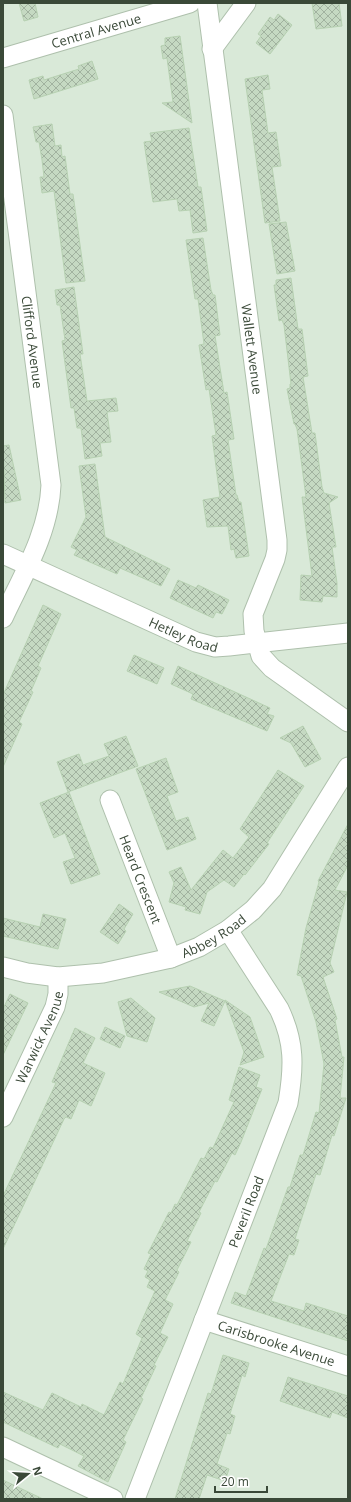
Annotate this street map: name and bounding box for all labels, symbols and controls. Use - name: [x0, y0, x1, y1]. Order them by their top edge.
- street label: Central Avenue: [49, 9, 143, 52]
- street label: Clifford Avenue: [18, 295, 47, 390]
- street label: Wallett Avenue: [237, 303, 267, 395]
- street label: Hetley Road: [146, 613, 220, 656]
- street label: Heard Crescent: [115, 832, 166, 927]
- street label: Abbey Road: [179, 910, 250, 962]
- street label: Warwick Avenue: [11, 989, 67, 1086]
- street label: Peveril Road: [224, 1173, 268, 1250]
- street label: Carisbrooke Avenue: [216, 1316, 337, 1370]
- north arrow: [8, 1454, 48, 1494]
- text: N: [29, 1464, 47, 1477]
- scale bar: [215, 1468, 267, 1494]
- text: 20 m: [221, 1473, 249, 1490]

